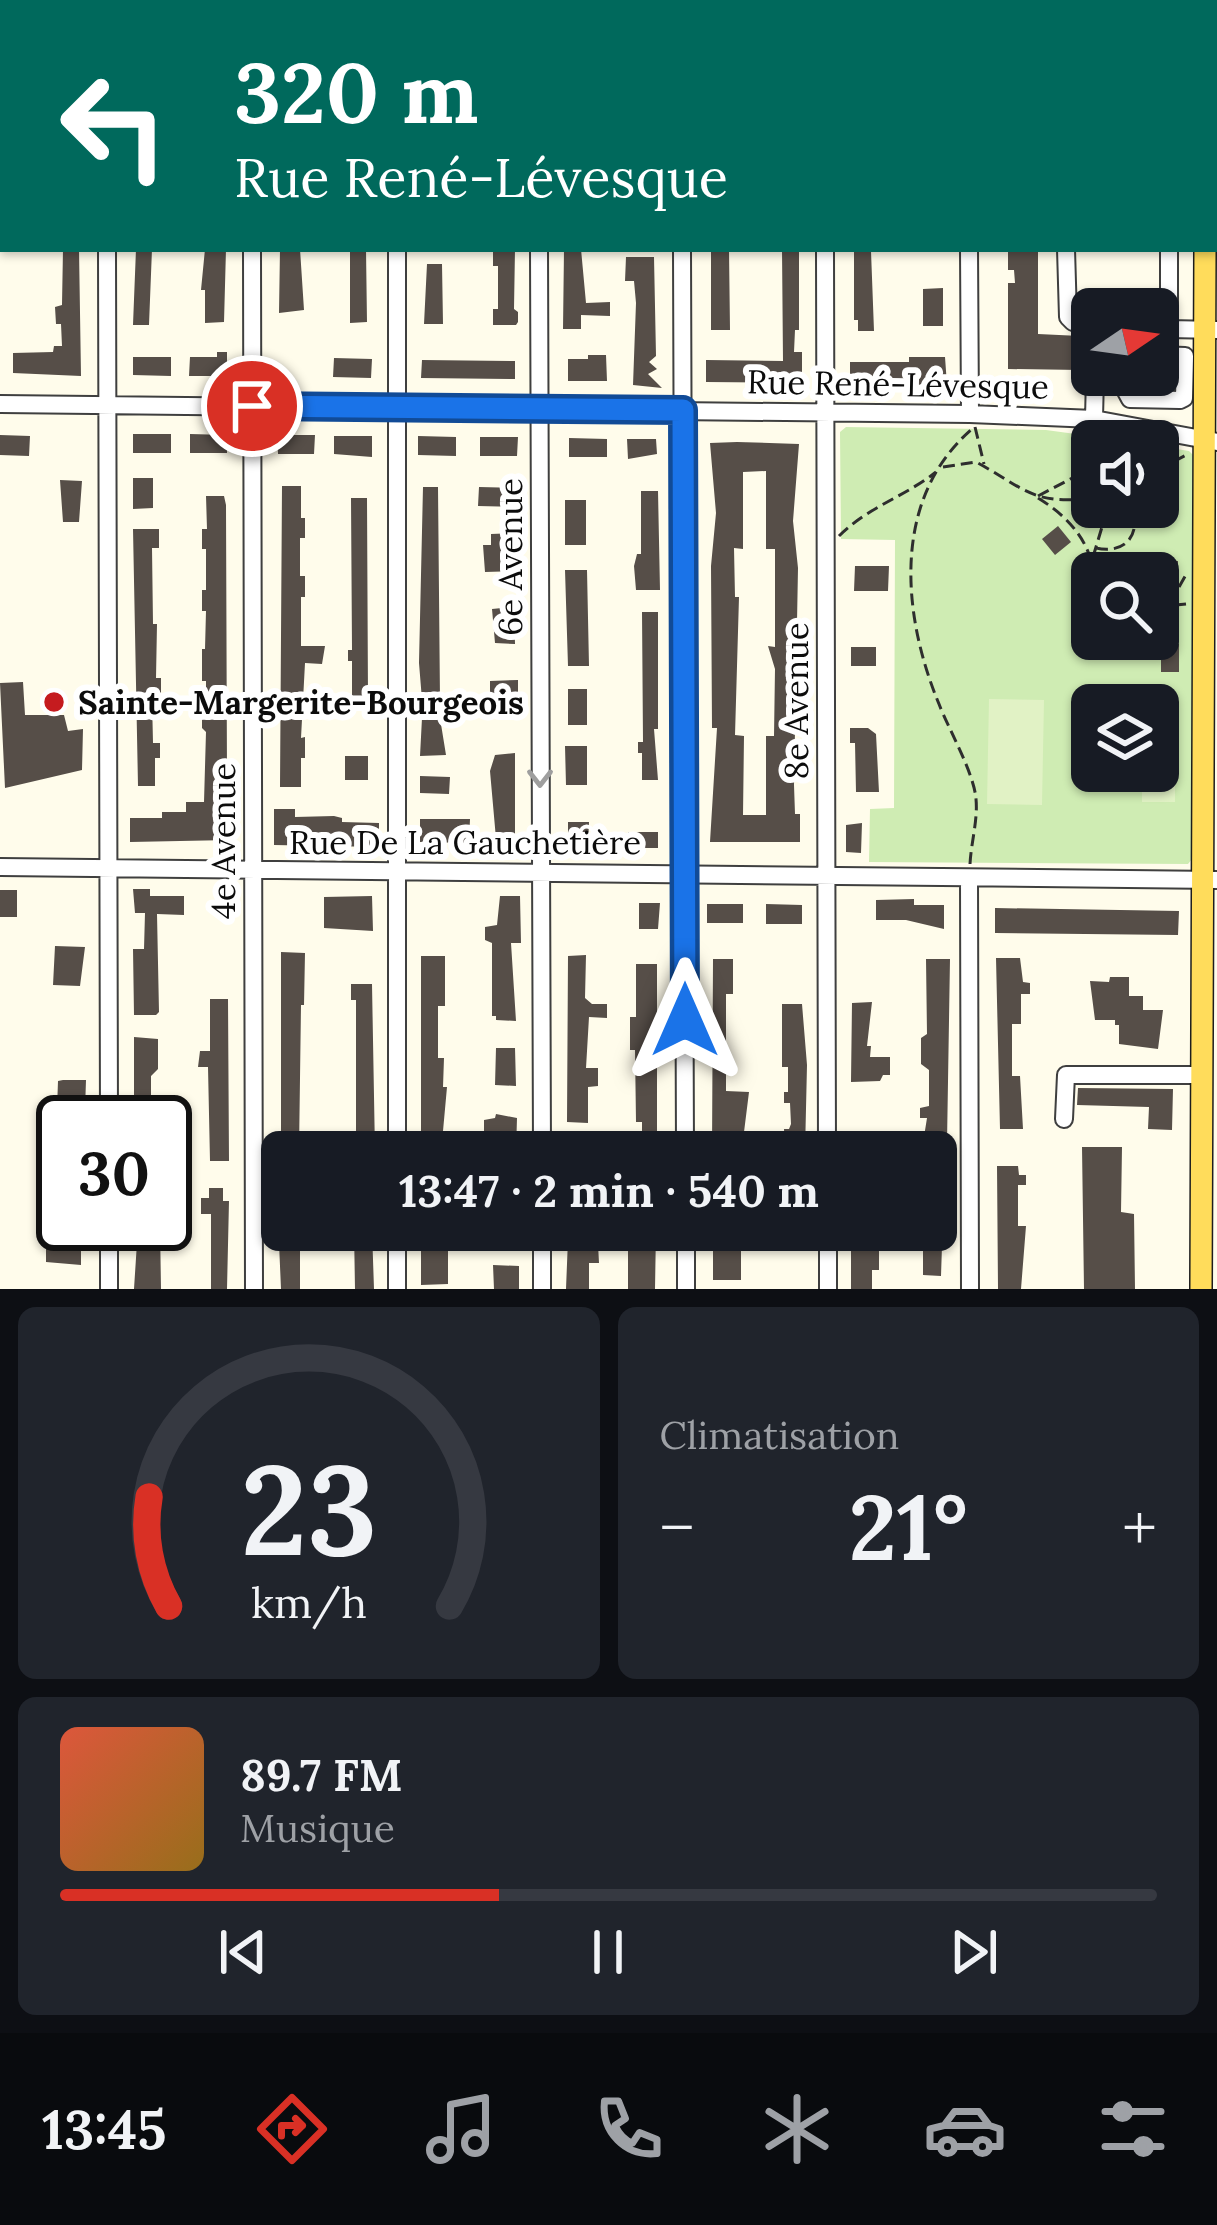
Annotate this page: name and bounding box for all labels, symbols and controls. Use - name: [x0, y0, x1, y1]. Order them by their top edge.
- text: 320 m: [234, 38, 479, 146]
- icon: left: [36, 48, 192, 204]
- text: Rue René-Lévesque: [234, 143, 728, 212]
- north arrow: [1071, 288, 1179, 396]
- map controls: [1071, 288, 1179, 792]
- pin: [201, 355, 303, 457]
- street label: Rue René-Lévesque: [747, 360, 1049, 408]
- icon: arrive: [219, 373, 285, 439]
- button: sound: [1071, 420, 1179, 528]
- street label: 6e Avenue: [489, 478, 531, 636]
- button: search: [1071, 552, 1179, 660]
- street label: 8e Avenue: [775, 622, 817, 780]
- place label: Sainte-Margerite-Bourgeois: [78, 681, 524, 723]
- button: layers: [1071, 684, 1179, 792]
- marker: Sainte-Margerite-Bourgeois: [41, 689, 67, 715]
- street label: 4e Avenue: [202, 763, 244, 919]
- one-way arrow: [527, 770, 553, 788]
- street label: Rue De La Gauchetière: [289, 821, 641, 863]
- position arrow: [622, 957, 748, 1083]
- speed limit sign: 30: [36, 1095, 192, 1251]
- text: 13:47 · 2 min · 540 m: [399, 1162, 819, 1219]
- text: Climatisation: [660, 1410, 900, 1460]
- text: 23: [241, 1429, 377, 1589]
- text: 21°: [849, 1469, 968, 1585]
- text: −: [660, 1485, 694, 1569]
- text: +: [1122, 1485, 1157, 1569]
- text: km/h: [251, 1575, 367, 1630]
- text: 89.7 FM: [240, 1746, 403, 1803]
- text: Musique: [240, 1803, 395, 1853]
- icon: previous: [210, 1919, 276, 1985]
- icon: pause: [575, 1919, 641, 1985]
- icon: next: [941, 1919, 1007, 1985]
- icon: directions: [250, 2087, 334, 2171]
- icon: music: [419, 2087, 503, 2171]
- icon: phone: [587, 2087, 671, 2171]
- icon: climate: [755, 2087, 839, 2171]
- icon: car: [923, 2087, 1007, 2171]
- icon: filters: [1091, 2087, 1175, 2171]
- text: 13:45: [42, 2095, 166, 2164]

